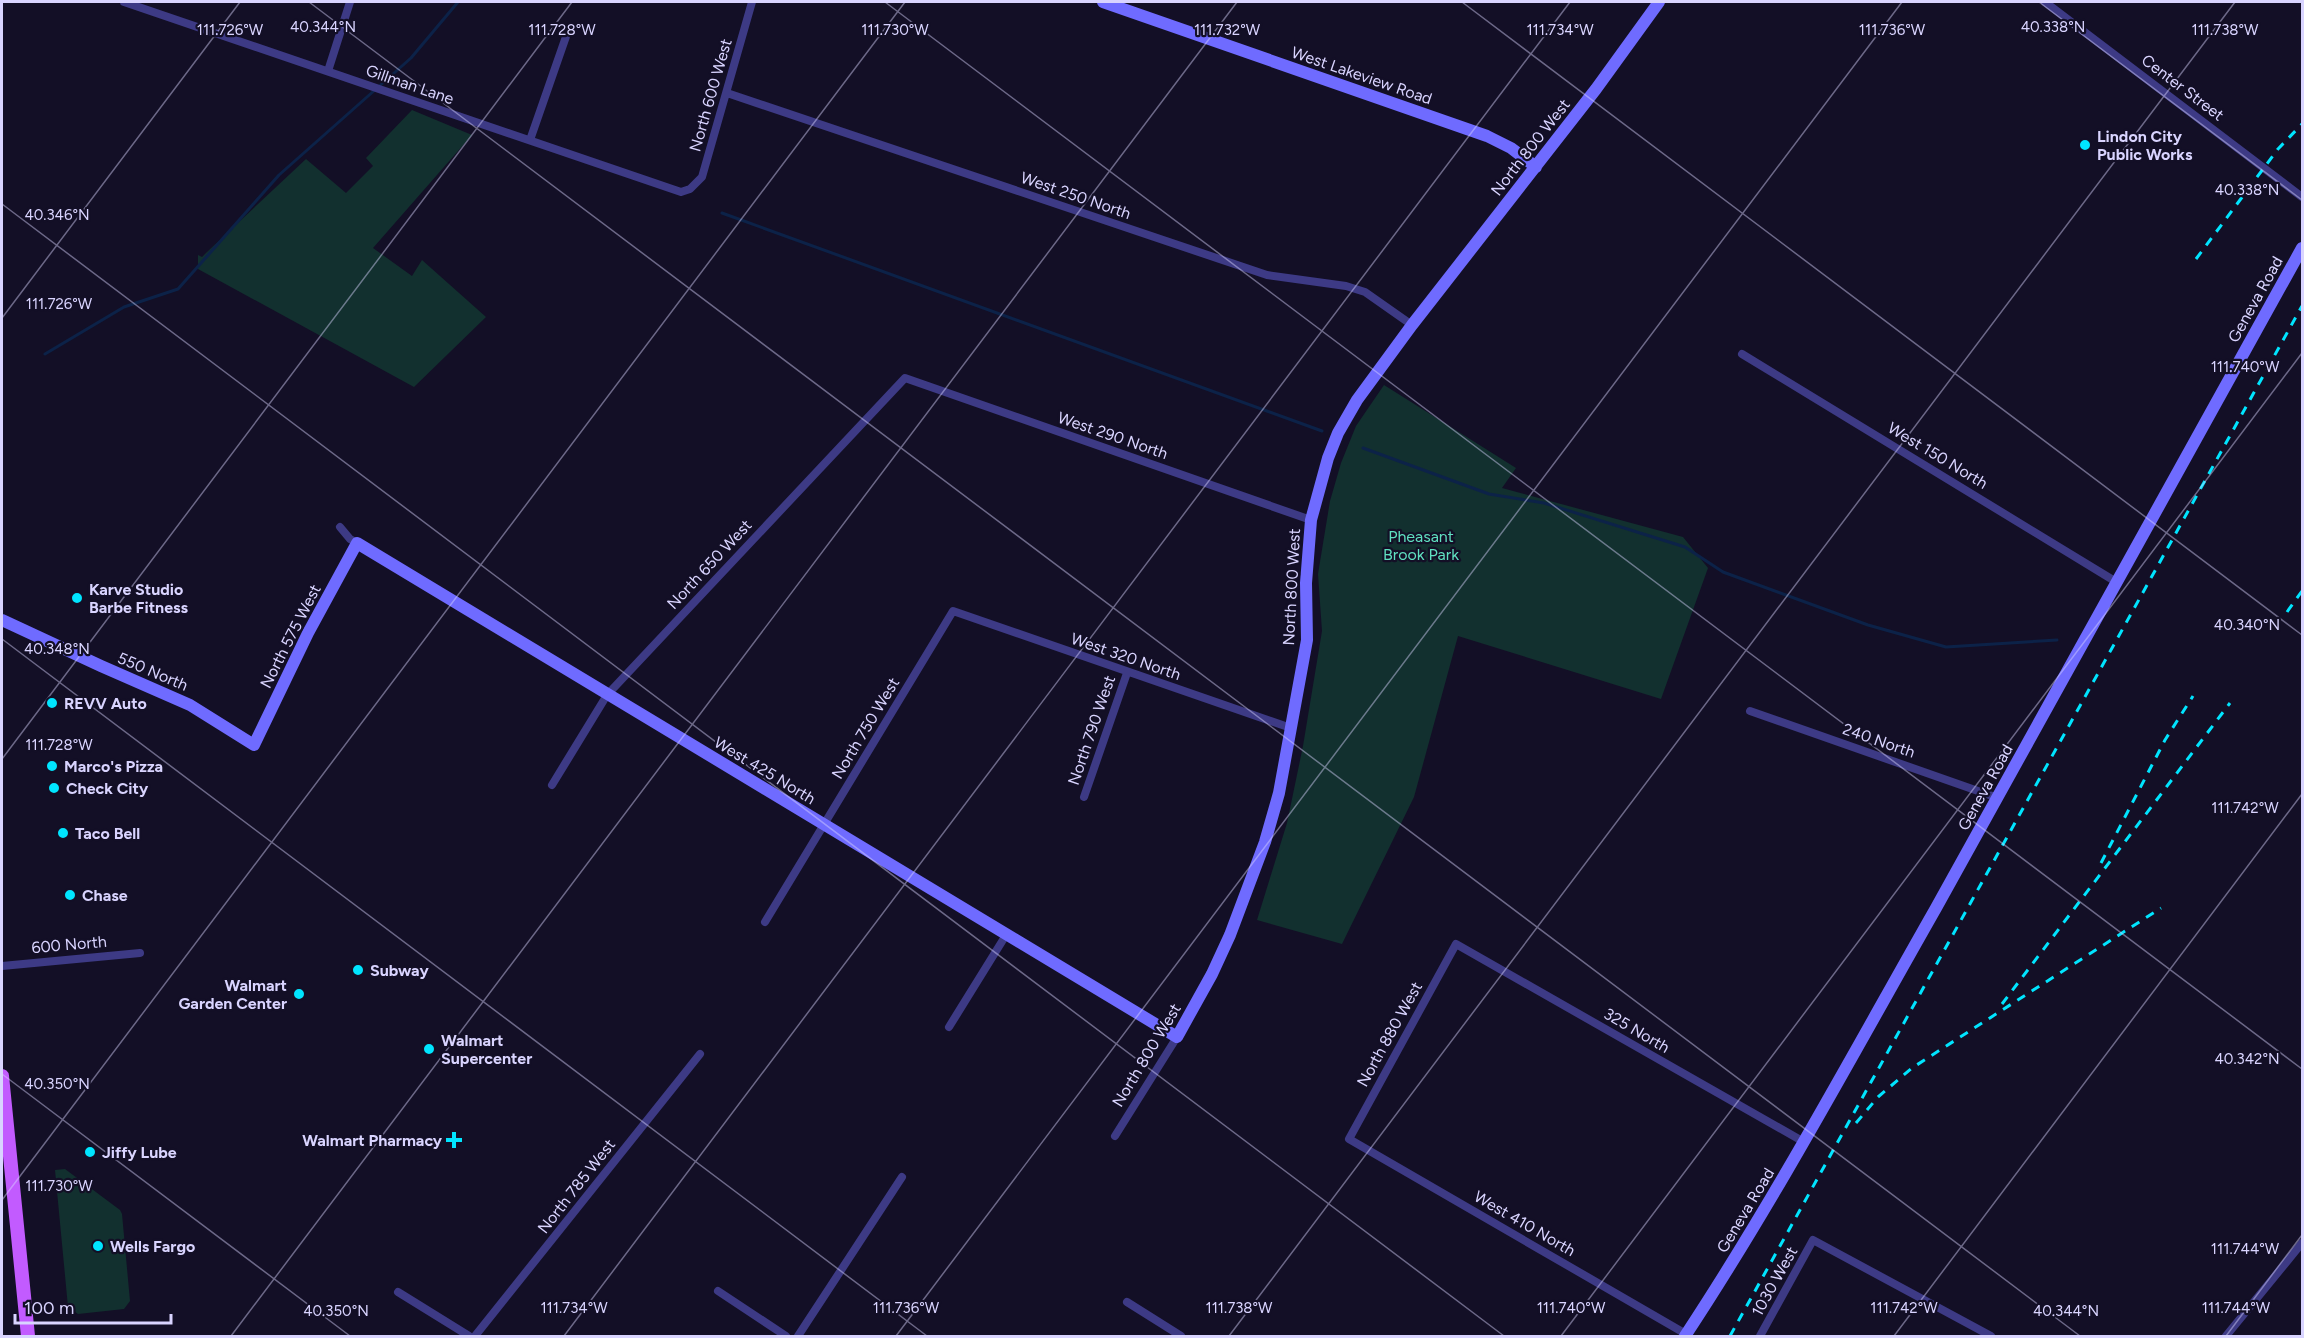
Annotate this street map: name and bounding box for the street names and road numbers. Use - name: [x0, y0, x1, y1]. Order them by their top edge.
- street label: North 600 West: [685, 37, 736, 154]
- street label: West Lakeview Road: [1289, 43, 1435, 108]
- street label: Center Street: [2138, 50, 2228, 125]
- street label: Gillman Lane: [363, 61, 457, 108]
- street label: North 800 West: [1487, 95, 1574, 199]
- street label: West 250 North: [1018, 168, 1134, 223]
- street label: Geneva Road: [2224, 253, 2287, 346]
- street label: West 290 North: [1055, 408, 1170, 463]
- street label: West 150 North: [1884, 418, 1991, 493]
- street label: North 650 West: [663, 516, 756, 613]
- street label: North 800 West: [1279, 528, 1304, 646]
- street label: North 575 West: [256, 581, 325, 691]
- street label: West 320 North: [1068, 629, 1183, 684]
- street label: 550 North: [115, 648, 191, 695]
- street label: North 790 West: [1064, 673, 1119, 788]
- street label: North 750 West: [828, 674, 903, 782]
- street label: 240 North: [1840, 719, 1918, 762]
- street label: West 425 North: [711, 733, 819, 808]
- street label: Geneva Road: [1954, 741, 2017, 834]
- street label: 600 North: [31, 932, 108, 957]
- street label: North 880 West: [1353, 979, 1426, 1090]
- street label: North 800 West: [1108, 1000, 1185, 1110]
- street label: 325 North: [1600, 1004, 1673, 1057]
- street label: North 785 West: [534, 1135, 619, 1237]
- street label: Geneva Road: [1713, 1164, 1778, 1256]
- street label: West 410 North: [1471, 1187, 1579, 1260]
- street label: 1030 West: [1748, 1243, 1801, 1319]

